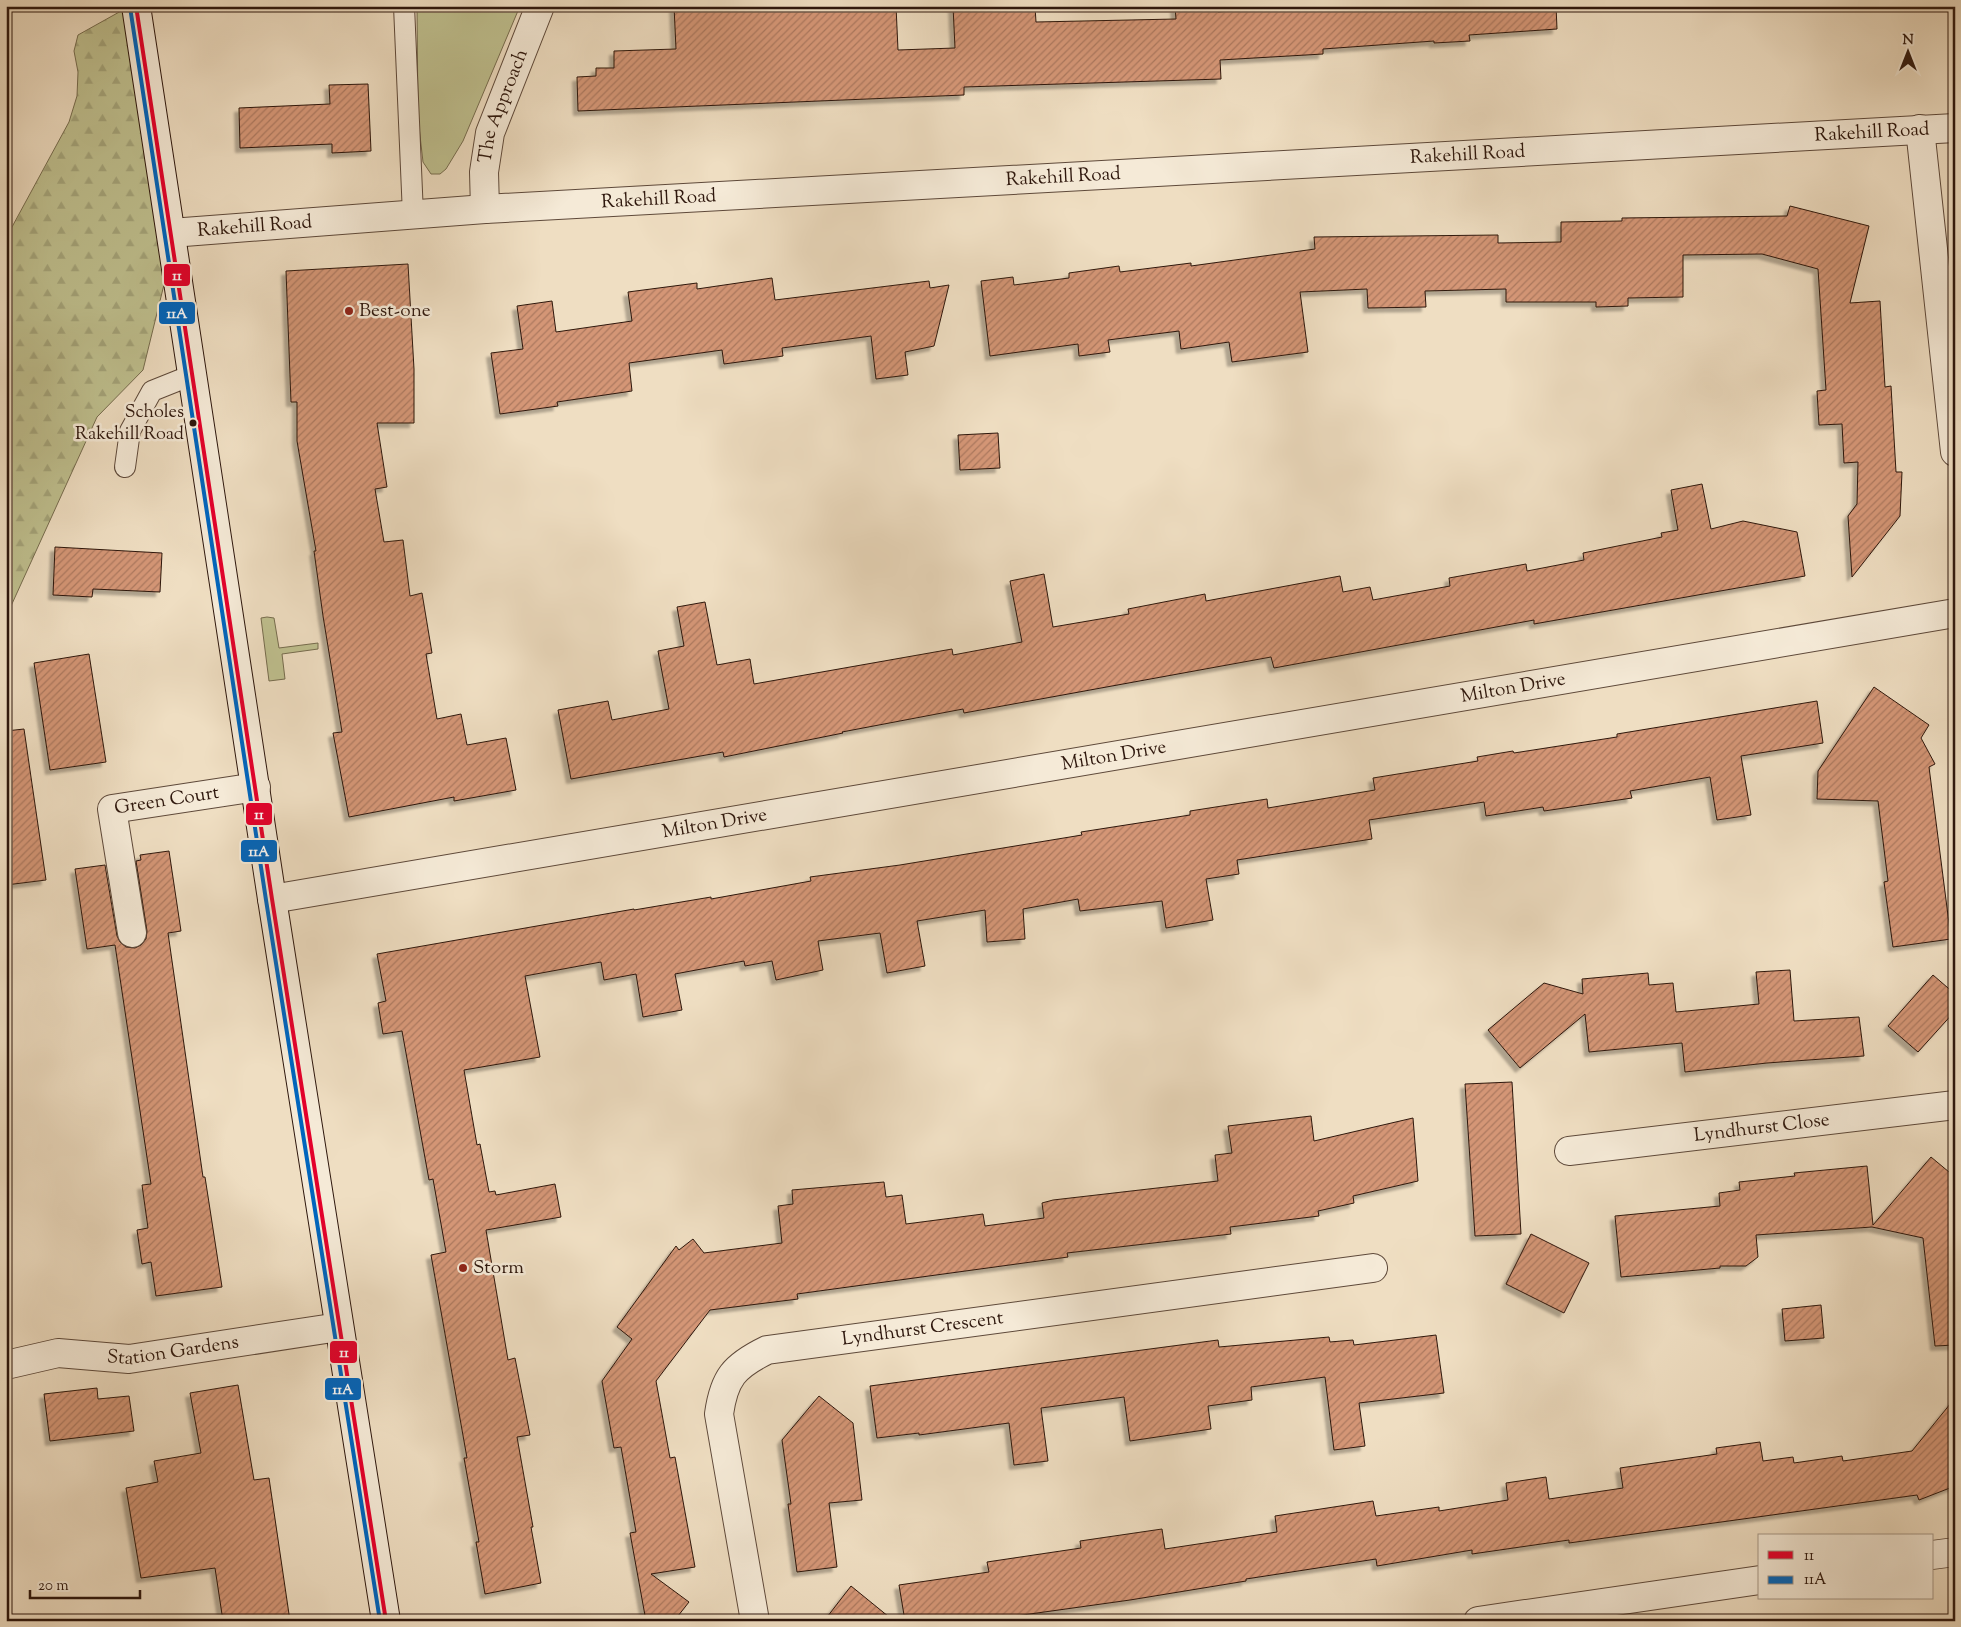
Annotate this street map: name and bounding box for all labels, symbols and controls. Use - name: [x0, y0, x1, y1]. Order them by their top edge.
- north arrow: [1884, 28, 1934, 78]
- text: N: [1902, 31, 1914, 51]
- street label: The Approach: [472, 45, 535, 165]
- street label: Rakehill Road: [1814, 116, 1930, 149]
- street label: Rakehill Road: [1409, 138, 1526, 172]
- street label: Rakehill Road: [1005, 160, 1122, 194]
- street label: Rakehill Road: [601, 183, 717, 216]
- street label: Rakehill Road: [196, 209, 313, 244]
- line badge: 11: [163, 263, 191, 287]
- text: 11: [172, 267, 182, 287]
- place label: Best-one: [359, 298, 431, 325]
- line badge: 11A: [158, 301, 196, 325]
- text: 11A: [167, 305, 188, 325]
- marker: Best-one: [343, 305, 355, 317]
- place label: Scholes Rakehill Road: [75, 400, 184, 448]
- marker: Scholes Rakehill Road: [188, 418, 198, 428]
- street label: Milton Drive: [1459, 666, 1568, 710]
- street label: Milton Drive: [1059, 734, 1169, 778]
- street label: Green Court: [113, 779, 221, 822]
- line badge: 11: [245, 802, 273, 826]
- street label: Milton Drive: [660, 802, 769, 846]
- text: 11: [254, 806, 264, 826]
- line badge: 11A: [240, 839, 278, 863]
- text: 11A: [249, 843, 270, 863]
- street label: Lyndhurst Close: [1692, 1107, 1831, 1150]
- place label: Storm: [473, 1255, 524, 1282]
- marker: Storm: [457, 1262, 469, 1274]
- street label: Lyndhurst Crescent: [840, 1305, 1006, 1353]
- street label: Station Gardens: [106, 1329, 241, 1373]
- line badge: 11: [329, 1340, 358, 1364]
- text: 11: [339, 1344, 349, 1364]
- line badge: 11A: [324, 1377, 362, 1401]
- text: 11A: [333, 1381, 354, 1401]
- legend: [1758, 1534, 1934, 1600]
- text: 11: [1804, 1546, 1814, 1567]
- scale bar: [30, 1567, 140, 1599]
- text: 11A: [1804, 1570, 1826, 1591]
- text: 20 m: [38, 1576, 69, 1597]

